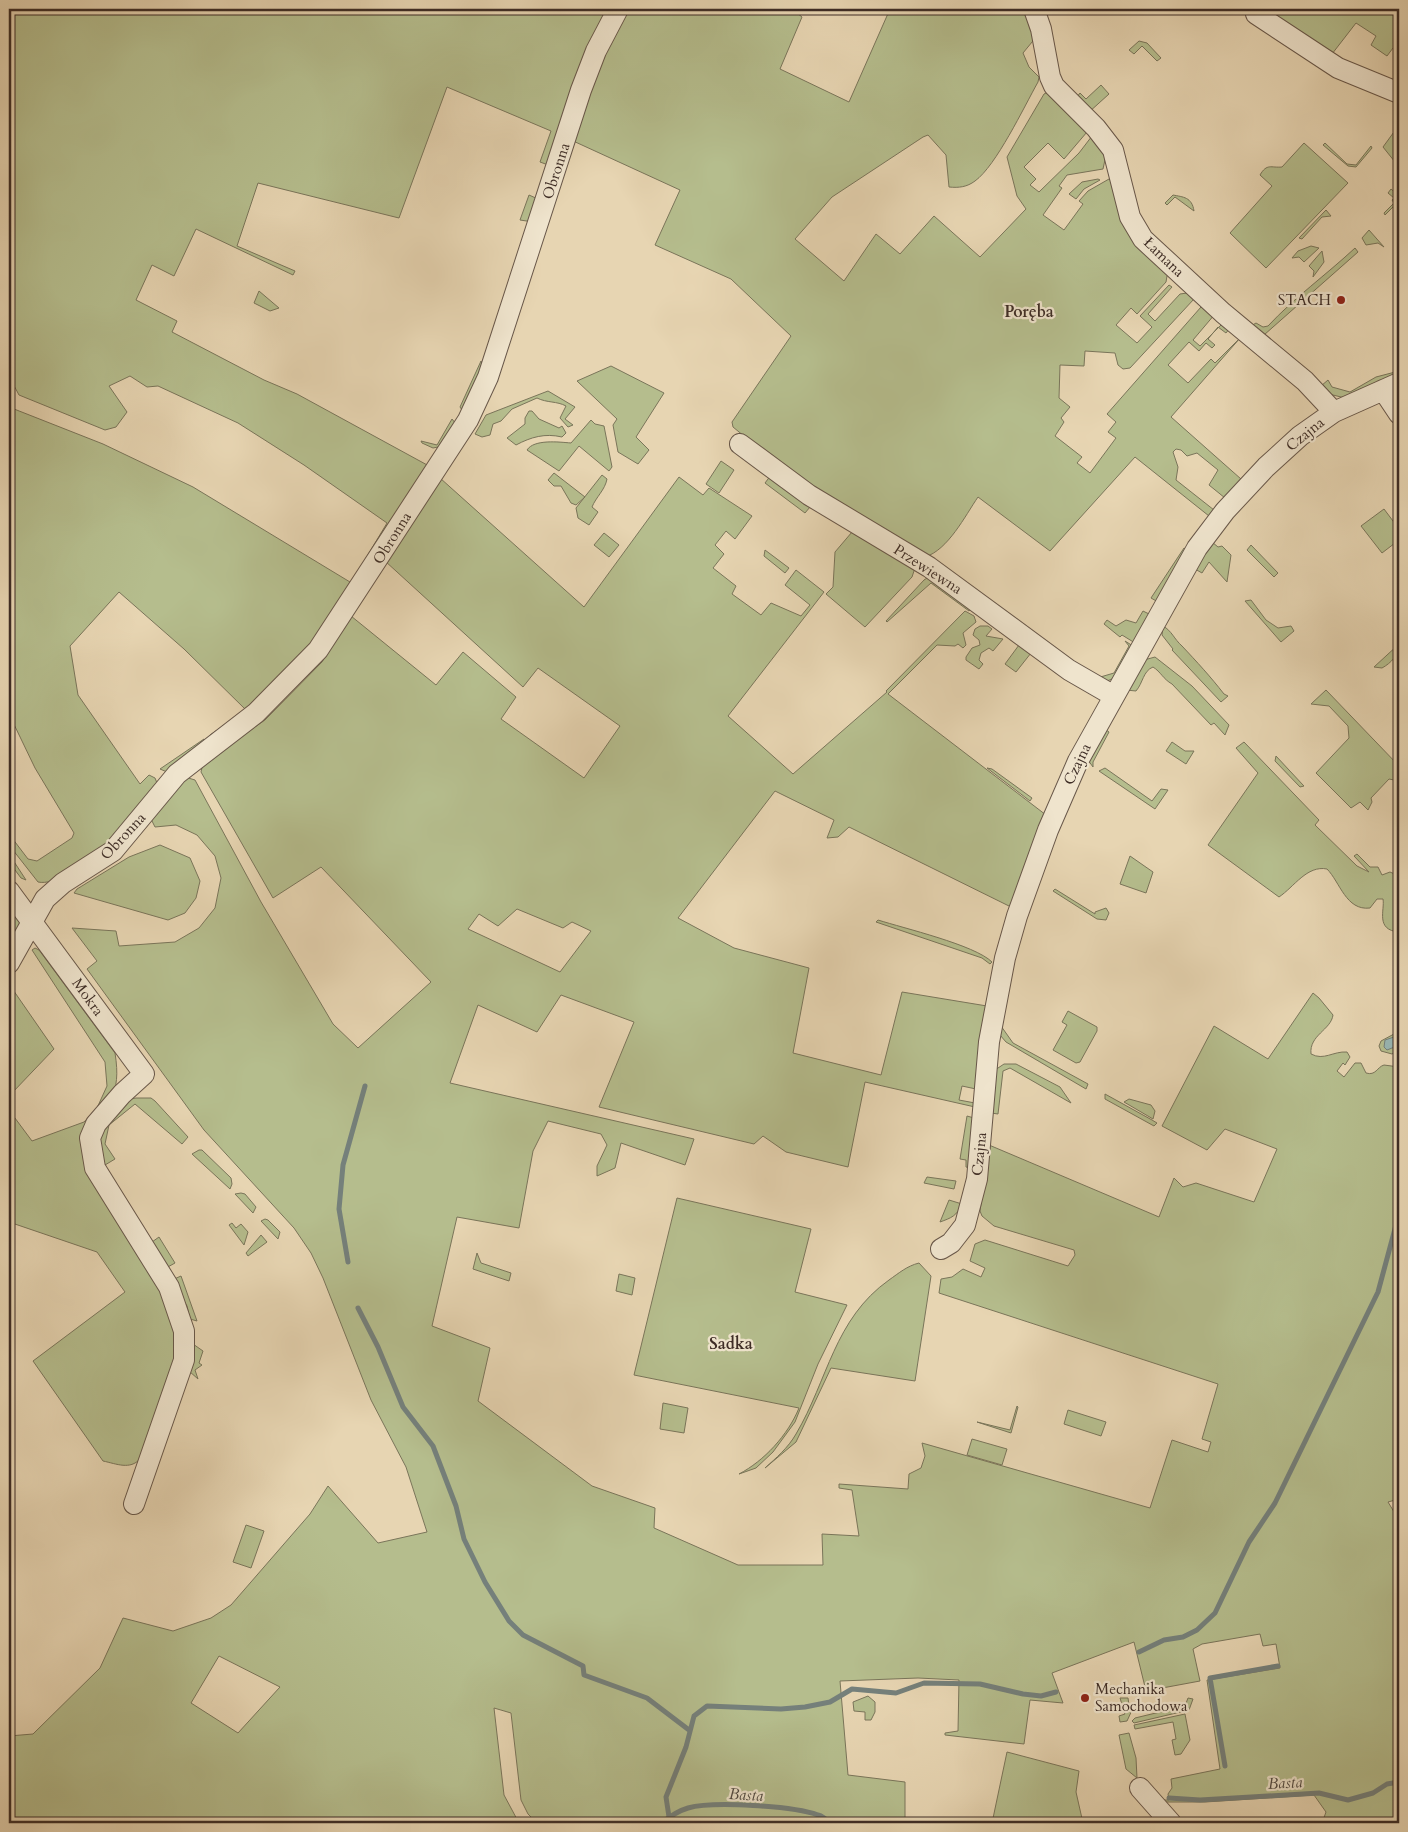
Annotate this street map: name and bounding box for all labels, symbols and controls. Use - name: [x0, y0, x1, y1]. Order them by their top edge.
- street label: Obronna: [538, 140, 575, 202]
- street label: Łamana: [1139, 233, 1189, 282]
- place label: STACH: [1278, 290, 1331, 310]
- marker: STACH: [1335, 294, 1347, 306]
- district label: Poręba: [1004, 301, 1054, 323]
- street label: Czajna: [1282, 412, 1329, 456]
- street label: Obronna: [368, 508, 416, 568]
- street label: Przewiewna: [890, 539, 967, 599]
- street label: Czajna: [1058, 739, 1096, 788]
- street label: Obronna: [96, 808, 150, 864]
- street label: Mokra: [68, 974, 109, 1020]
- street label: Czajna: [967, 1131, 991, 1177]
- district label: Sadka: [709, 1333, 753, 1355]
- place label: Mechanika Samochodowa: [1095, 1679, 1188, 1716]
- marker: Mechanika Samochodowa: [1079, 1692, 1091, 1704]
- water label: Basta: [1267, 1771, 1303, 1795]
- water label: Basta: [728, 1783, 764, 1807]

